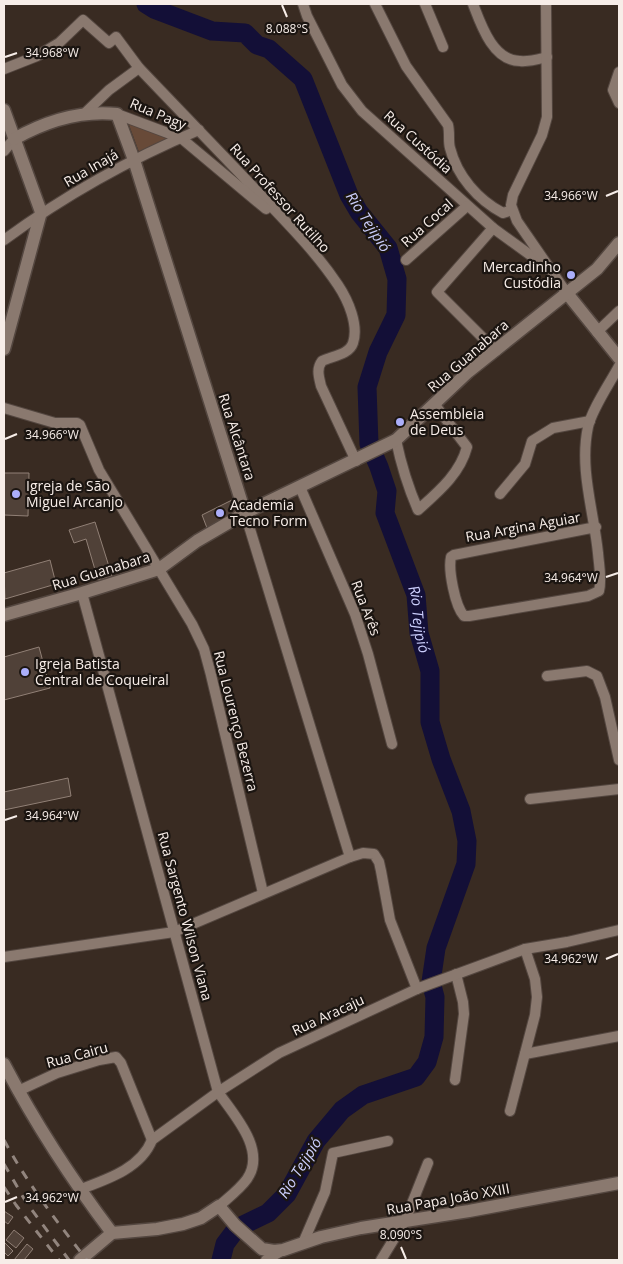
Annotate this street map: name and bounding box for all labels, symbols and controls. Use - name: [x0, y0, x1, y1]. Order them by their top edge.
- text: 8.088°S: [266, 20, 308, 37]
- text: 34.968°W: [25, 44, 79, 61]
- street label: Rua Pagy: [127, 93, 190, 134]
- street label: Rua Custódia: [380, 106, 457, 177]
- street label: Rua Professor Rutilho: [226, 139, 335, 256]
- street label: Rua Inajá: [60, 144, 122, 191]
- water label: Rio Tejipió: [342, 187, 396, 255]
- text: 34.966°W: [544, 187, 598, 204]
- street label: Rua Cocal: [397, 194, 457, 251]
- place label: Mercadinho Custódia: [483, 257, 561, 292]
- marker: Mercadinho Custódia: [565, 269, 577, 281]
- street label: Rua Guanabara: [423, 315, 512, 396]
- street label: Rua Alcântara: [214, 391, 260, 483]
- place label: Assembleia de Deus: [410, 404, 484, 439]
- marker: Assembleia de Deus: [394, 416, 406, 428]
- text: 34.966°W: [25, 426, 79, 443]
- place label: Igreja de São Miguel Arcanjo: [26, 476, 123, 511]
- marker: Igreja de São Miguel Arcanjo: [10, 488, 22, 500]
- place label: Academia Tecno Form: [230, 495, 307, 530]
- marker: Academia Tecno Form: [214, 507, 226, 519]
- street label: Rua Argina Aguiar: [464, 507, 582, 546]
- street label: Rua Guanabara: [50, 547, 152, 594]
- text: 34.964°W: [544, 569, 598, 586]
- street label: Rua Arês: [347, 577, 386, 638]
- water label: Rio Tejipió: [404, 582, 435, 655]
- street label: Rua Lourenço Bezerra: [210, 648, 263, 793]
- place label: Igreja Batista Central de Coqueiral: [35, 654, 169, 689]
- marker: Igreja Batista Central de Coqueiral: [19, 666, 31, 678]
- text: 34.964°W: [25, 807, 79, 824]
- street label: Rua Sargento Wilson Viana: [154, 829, 217, 1002]
- text: 34.962°W: [544, 950, 598, 967]
- street label: Rua Aracaju: [289, 990, 367, 1040]
- street label: Rua Cairu: [44, 1037, 110, 1072]
- water label: Rio Tejipió: [273, 1133, 326, 1202]
- street label: Rua Papa João XXIII: [385, 1178, 511, 1219]
- text: 34.962°W: [25, 1189, 79, 1206]
- text: 8.090°S: [380, 1226, 422, 1243]

